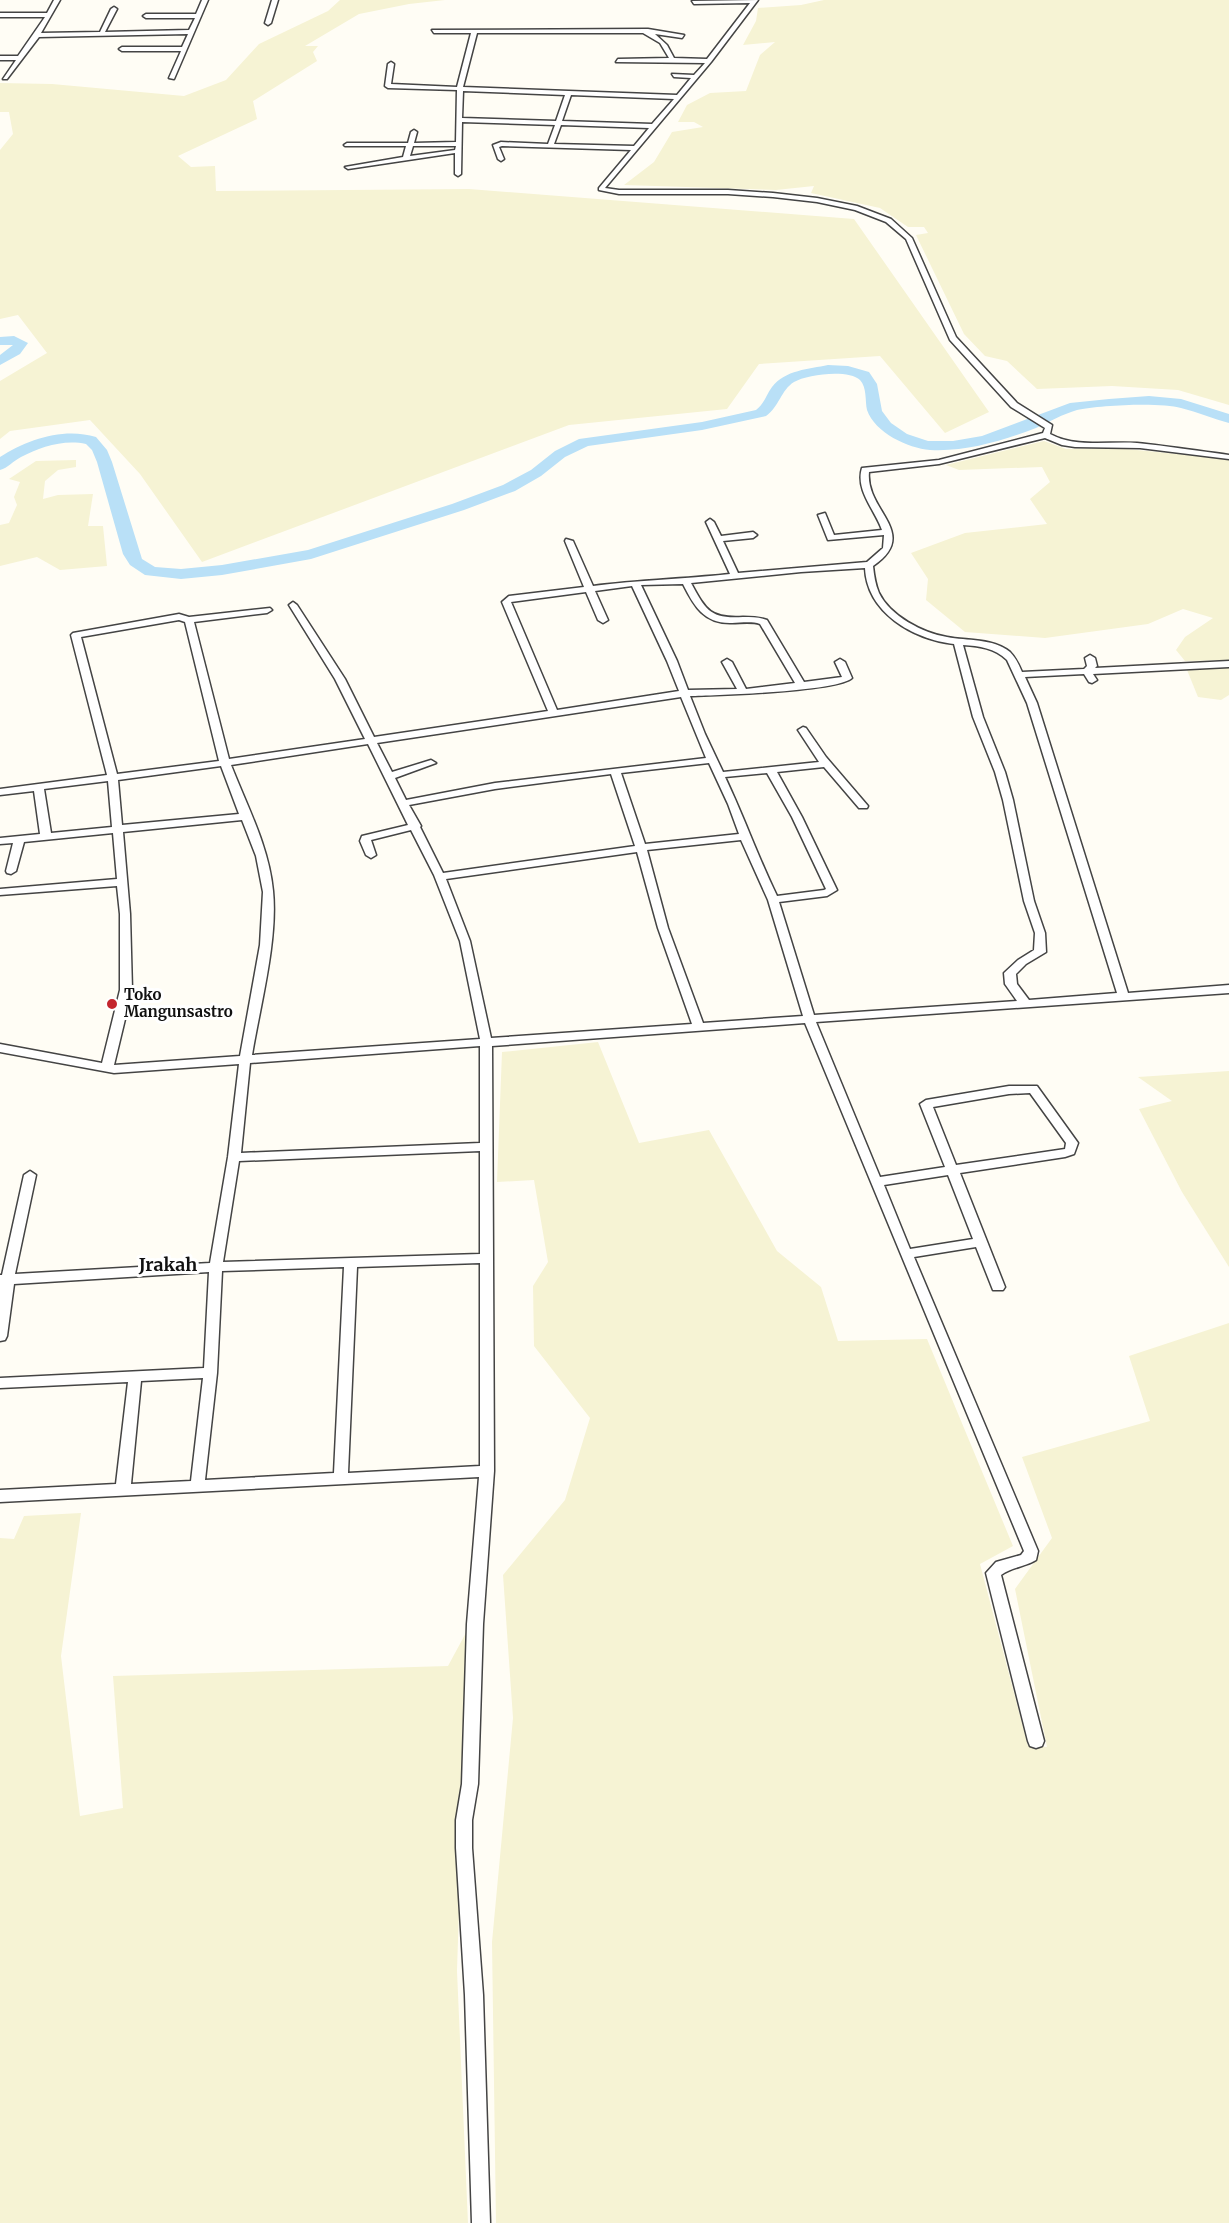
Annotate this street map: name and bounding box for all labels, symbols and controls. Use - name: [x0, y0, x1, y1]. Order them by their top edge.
- place label: Toko Mangunsastro: [124, 985, 233, 1021]
- marker: Toko Mangunsastro: [105, 997, 119, 1011]
- district label: Jrakah: [138, 1253, 197, 1276]

